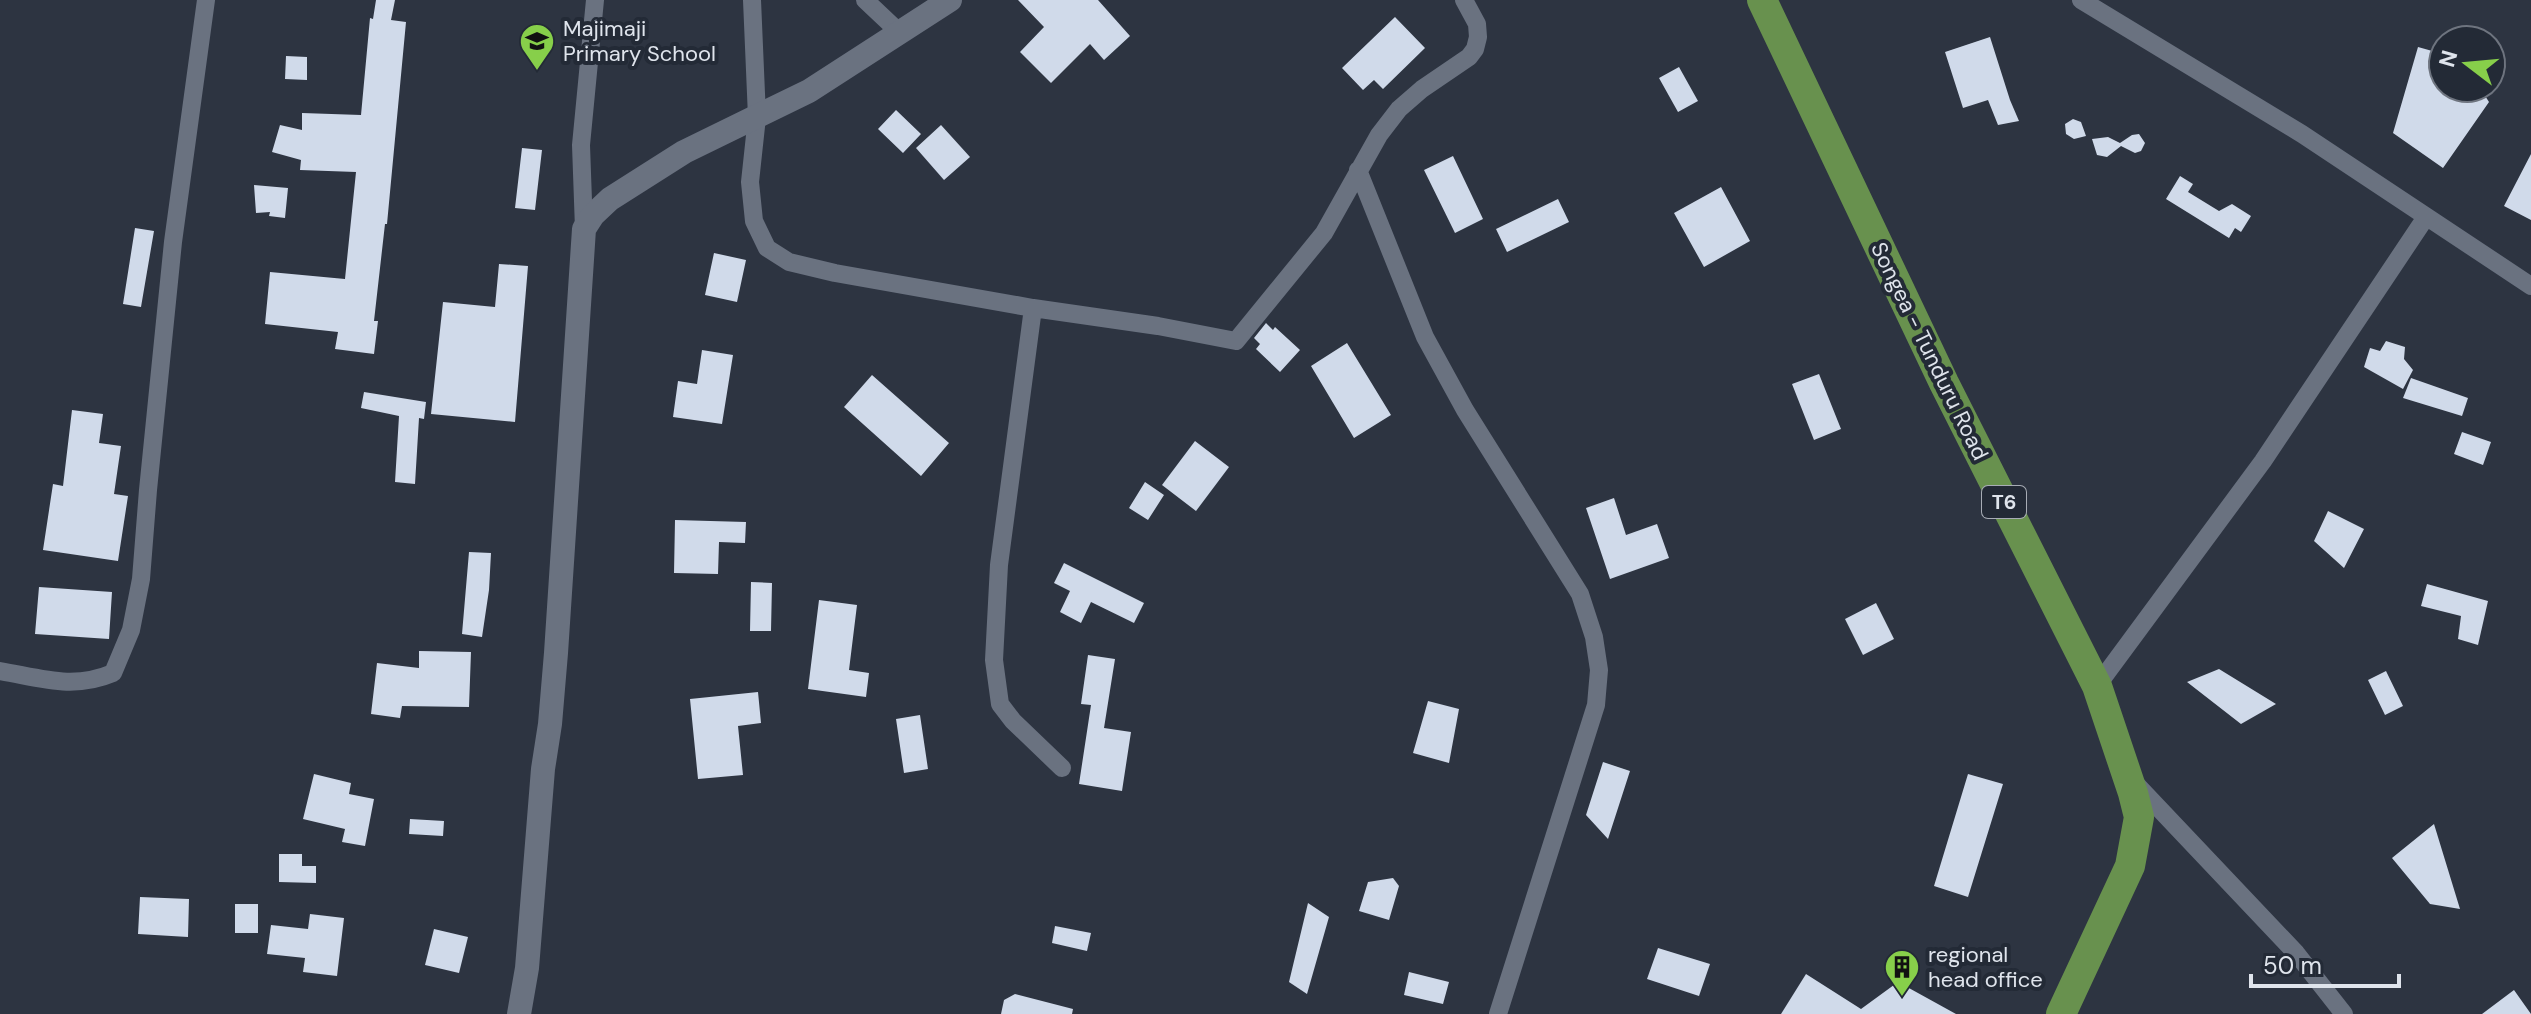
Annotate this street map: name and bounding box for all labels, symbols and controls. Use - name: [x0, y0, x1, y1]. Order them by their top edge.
- place label: Majimaji Primary School: [563, 14, 716, 68]
- school or university icon: Majimaji Primary School: [518, 22, 556, 72]
- north arrow: [2427, 24, 2507, 104]
- text: N: [2432, 47, 2464, 70]
- street label: Songea - Tunduru Road: [1864, 237, 1995, 465]
- road number: T6: [1982, 486, 2026, 518]
- scale bar: [2251, 938, 2399, 988]
- place label: regional head office: [1928, 940, 2043, 994]
- building icon: regional head office: [1883, 948, 1921, 998]
- text: 50 m: [2263, 950, 2322, 981]

